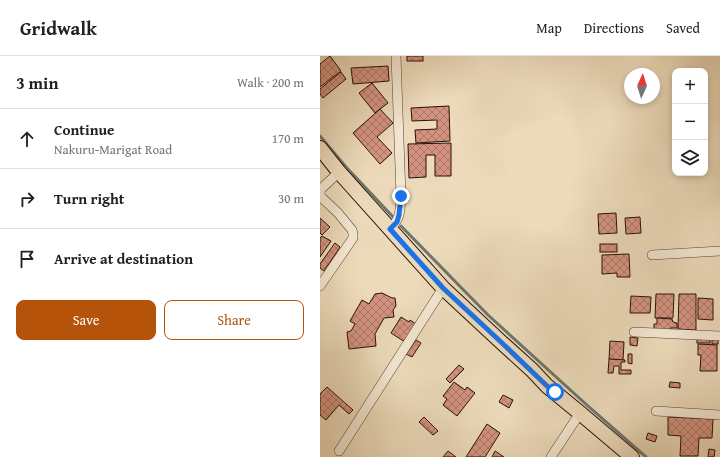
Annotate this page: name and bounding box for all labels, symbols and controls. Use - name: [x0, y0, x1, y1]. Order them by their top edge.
- text: Gridwalk: [20, 14, 97, 42]
- text: Map: [536, 18, 562, 38]
- text: Directions: [584, 18, 644, 38]
- text: Saved: [666, 18, 700, 38]
- north arrow: [624, 68, 660, 104]
- map controls: [672, 68, 708, 176]
- button: +: [672, 68, 708, 104]
- text: 3 min: [16, 70, 58, 95]
- text: Walk · 200 m: [237, 73, 304, 92]
- button: −: [672, 104, 708, 140]
- text: Continue: [54, 119, 115, 140]
- icon: ahead: [16, 128, 38, 150]
- text: 170 m: [272, 129, 304, 148]
- text: Nakuru-Marigat Road: [54, 140, 172, 159]
- button: layers: [672, 140, 708, 176]
- route end: [392, 187, 410, 205]
- icon: right: [16, 188, 38, 210]
- text: Turn right: [54, 188, 125, 209]
- text: 30 m: [278, 189, 304, 208]
- icon: arrive: [16, 248, 38, 270]
- text: Arrive at destination: [54, 248, 193, 269]
- button: Save: [16, 300, 156, 340]
- button: Share: [164, 300, 304, 340]
- route start: [546, 383, 564, 401]

